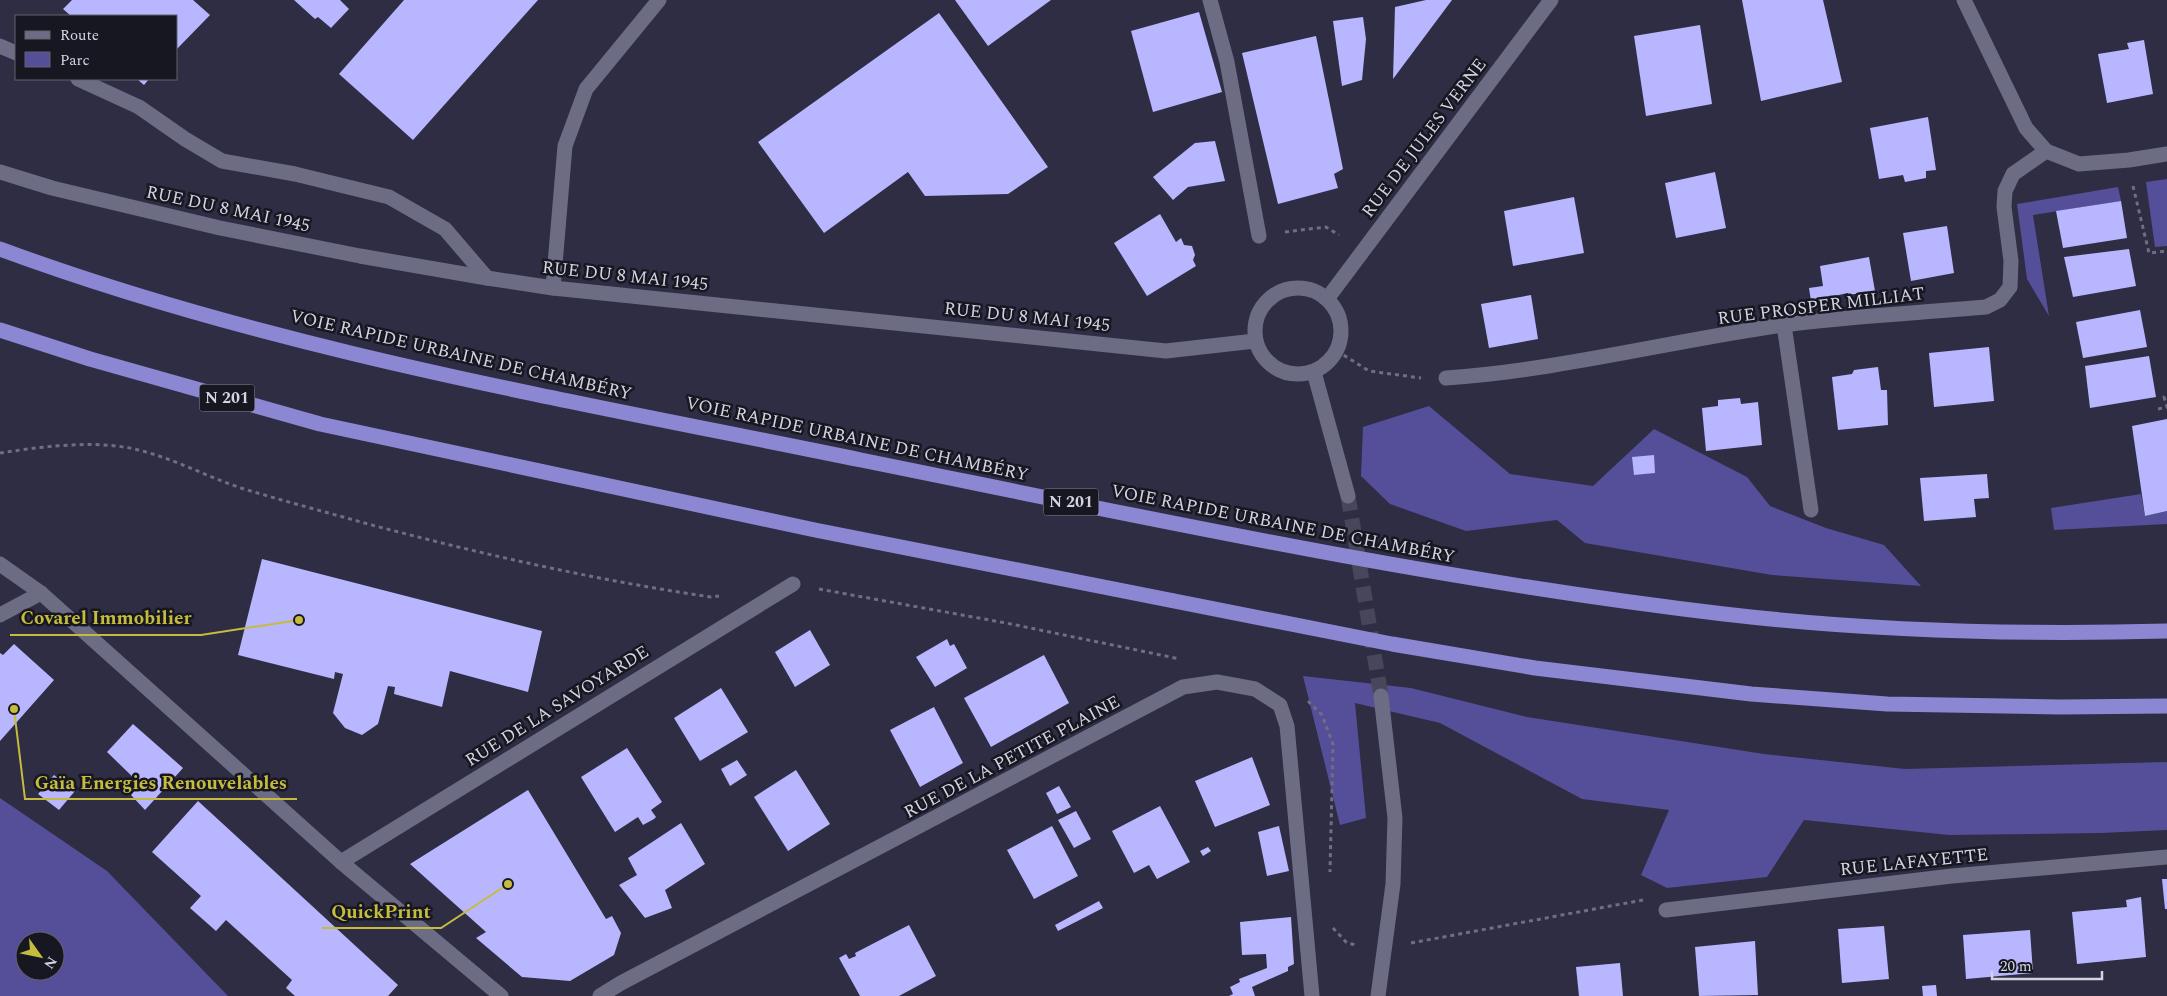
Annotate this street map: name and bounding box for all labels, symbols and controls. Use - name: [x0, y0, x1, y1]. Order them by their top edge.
- legend: [15, 15, 178, 80]
- text: Route: [60, 24, 99, 47]
- text: Parc: [60, 49, 90, 72]
- street label: RUE DE JULES VERNE: [1355, 52, 1493, 224]
- street label: RUE DU 8 MAI 1945: [144, 178, 312, 240]
- street label: RUE DU 8 MAI 1945: [541, 254, 709, 298]
- street label: RUE PROSPER MILLIAT: [1716, 280, 1926, 332]
- street label: RUE DU 8 MAI 1945: [943, 295, 1111, 339]
- street label: VOIE RAPIDE URBAINE DE CHAMBÉRY: [287, 302, 635, 408]
- road number: N 201: [200, 384, 254, 412]
- street label: VOIE RAPIDE URBAINE DE CHAMBÉRY: [683, 389, 1031, 489]
- street label: VOIE RAPIDE URBAINE DE CHAMBÉRY: [1109, 477, 1457, 571]
- road number: N 201: [1044, 488, 1098, 516]
- callout: Covarel Immobilier: [10, 601, 201, 635]
- text: Covarel Immobilier: [20, 604, 192, 633]
- street label: RUE DE LA SAVOYARDE: [460, 638, 654, 774]
- street label: RUE DE LA PETITE PLAINE: [899, 688, 1125, 826]
- callout: Gaïa Energies Renouvelables: [25, 765, 297, 799]
- text: Gaïa Energies Renouvelables: [35, 769, 287, 798]
- street label: RUE LAFAYETTE: [1838, 841, 1990, 883]
- callout: QuickPrint: [322, 894, 441, 928]
- text: QuickPrint: [331, 898, 431, 927]
- north arrow: [15, 931, 65, 981]
- scale bar: [1992, 948, 2102, 980]
- text: N: [39, 952, 62, 973]
- text: 20 m: [2000, 955, 2032, 978]

